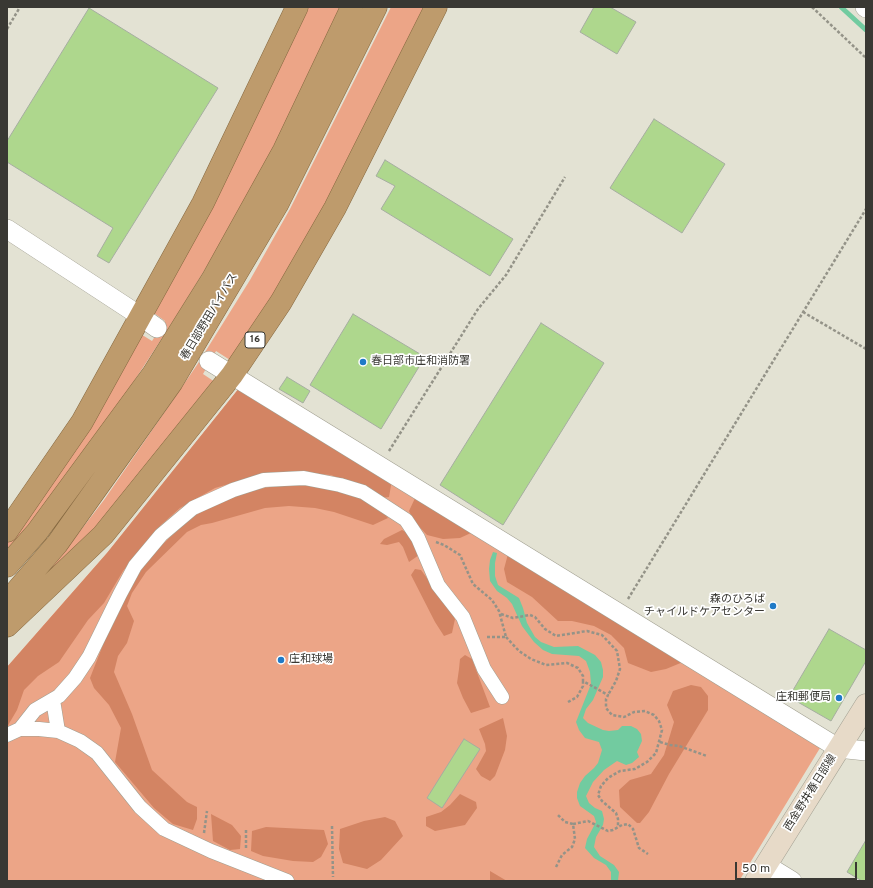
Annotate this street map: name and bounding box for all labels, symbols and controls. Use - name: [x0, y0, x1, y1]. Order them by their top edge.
- street label: 春日部野田バイパス: [179, 271, 241, 363]
- road number: 16: [245, 332, 265, 348]
- place label: 春日部市庄和消防署: [371, 355, 470, 369]
- marker: 春日部市庄和消防署: [358, 357, 368, 367]
- place label: 森のひろば チャイルドケアセンター: [644, 593, 765, 619]
- marker: 森のひろば チャイルドケアセンター: [768, 601, 778, 611]
- place label: 庄和球場: [289, 653, 333, 667]
- marker: 庄和球場: [276, 655, 286, 665]
- place label: 庄和郵便局: [776, 691, 831, 705]
- marker: 庄和郵便局: [834, 693, 844, 703]
- street label: 西金野井春日部線: [782, 752, 840, 834]
- scale bar: [737, 854, 859, 880]
- text: 50 m: [742, 861, 770, 877]

